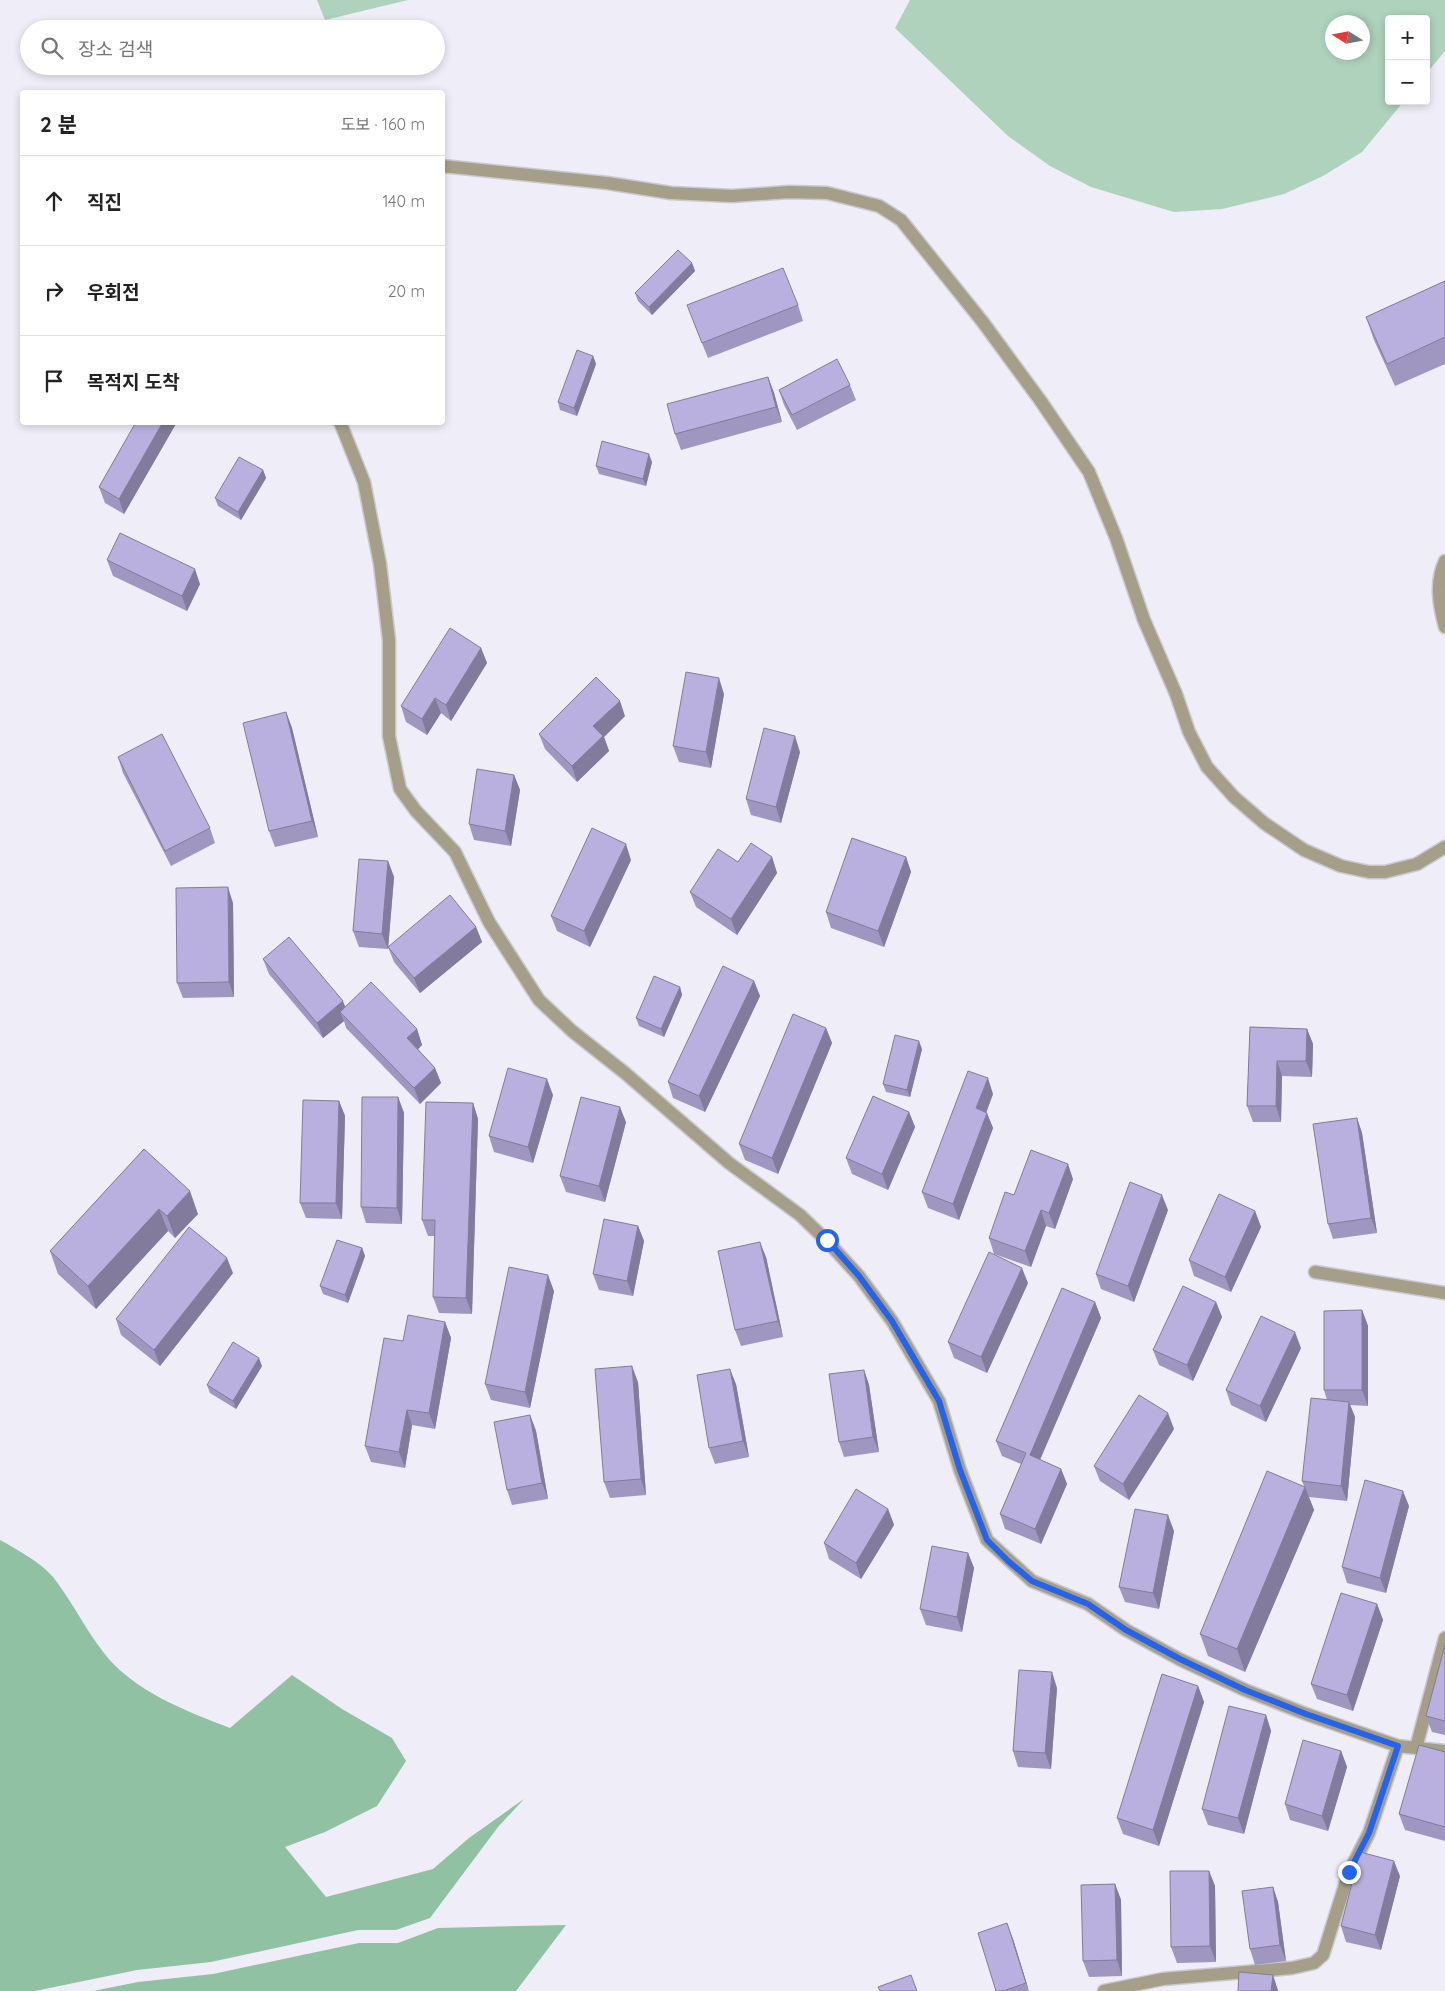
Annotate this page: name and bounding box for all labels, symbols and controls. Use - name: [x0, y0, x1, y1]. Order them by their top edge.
- north arrow: [1325, 15, 1370, 60]
- map controls: [1385, 15, 1430, 105]
- button: +: [1385, 15, 1430, 60]
- search box: [20, 20, 445, 75]
- icon: search: [38, 34, 66, 62]
- text: 장소 검색: [78, 37, 153, 61]
- button: −: [1385, 60, 1430, 105]
- text: 2 분: [40, 111, 77, 137]
- text: 도보 · 160 m: [341, 114, 425, 134]
- icon: ahead: [40, 187, 68, 215]
- text: 직진: [87, 190, 122, 214]
- text: 140 m: [382, 191, 425, 211]
- icon: right: [40, 277, 68, 305]
- text: 우회전: [87, 280, 139, 304]
- text: 20 m: [388, 281, 425, 301]
- icon: arrive: [40, 367, 68, 395]
- text: 목적지 도착: [87, 370, 180, 394]
- route start: [816, 1229, 839, 1252]
- route end: [1338, 1861, 1361, 1884]

